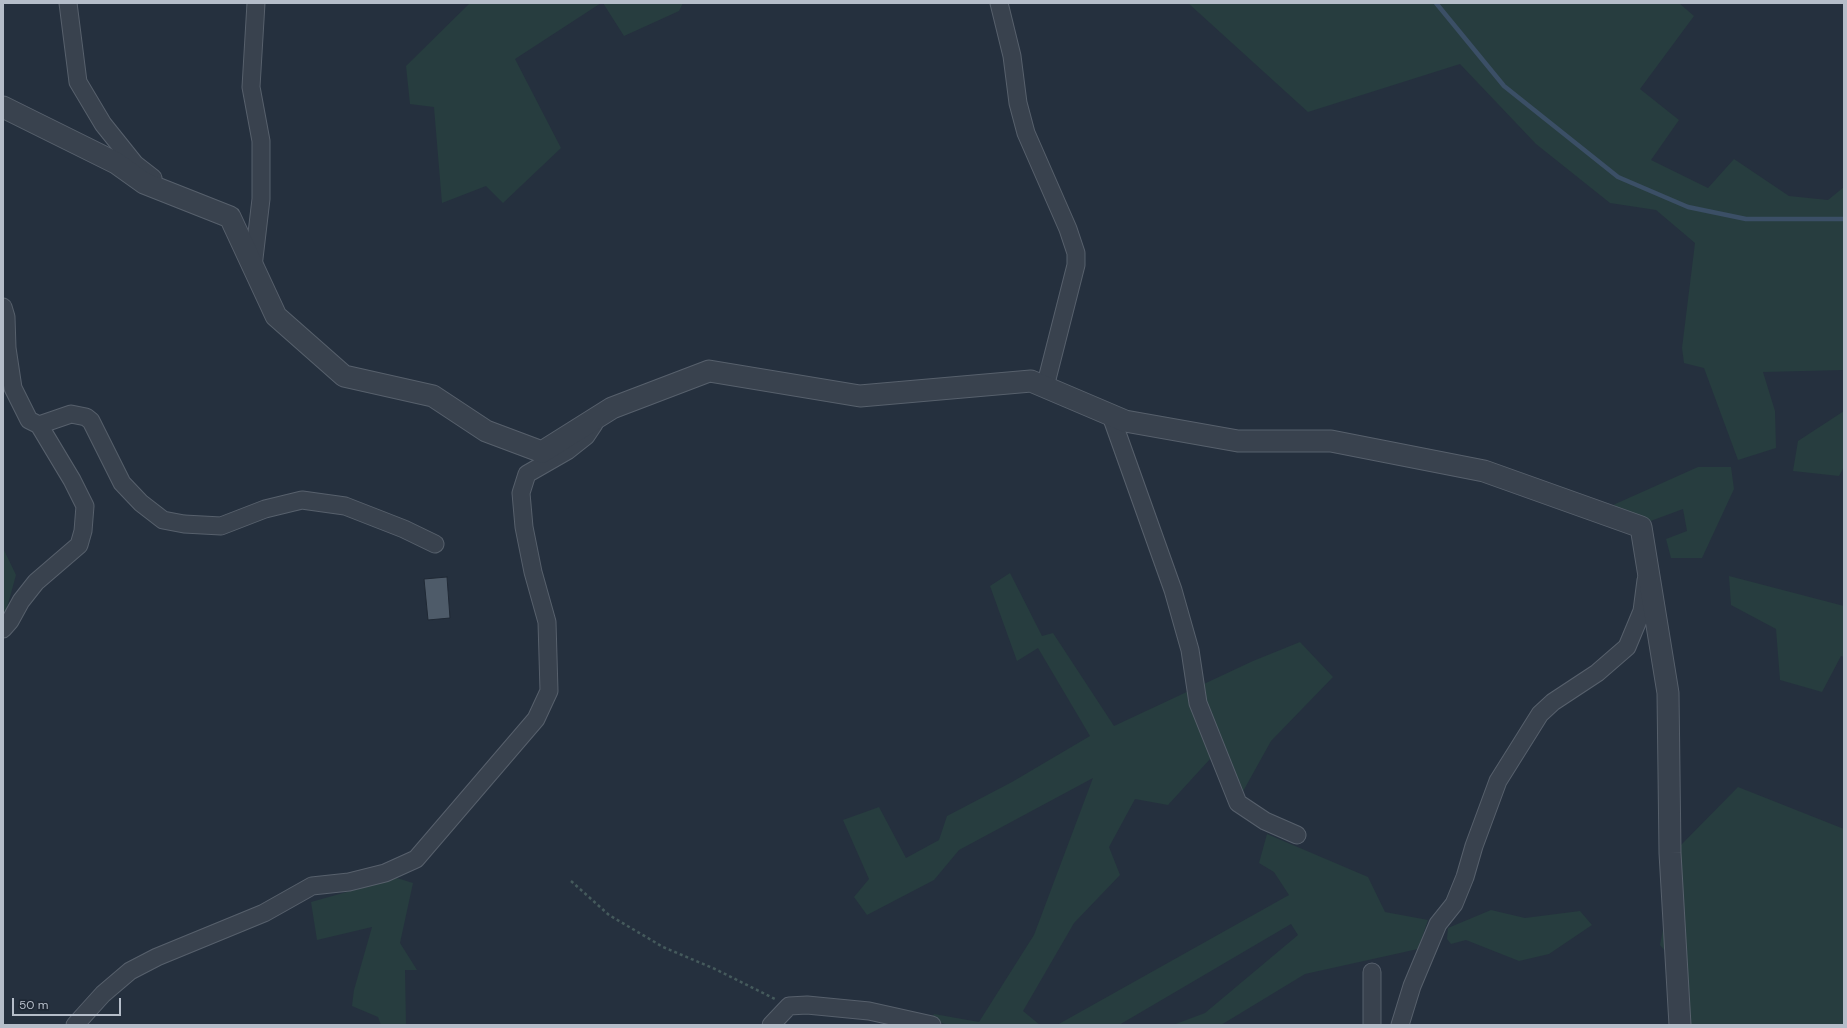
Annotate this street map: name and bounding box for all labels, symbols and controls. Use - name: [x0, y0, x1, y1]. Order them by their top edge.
- scale bar: [14, 990, 123, 1016]
- text: 50 m: [19, 997, 48, 1013]

